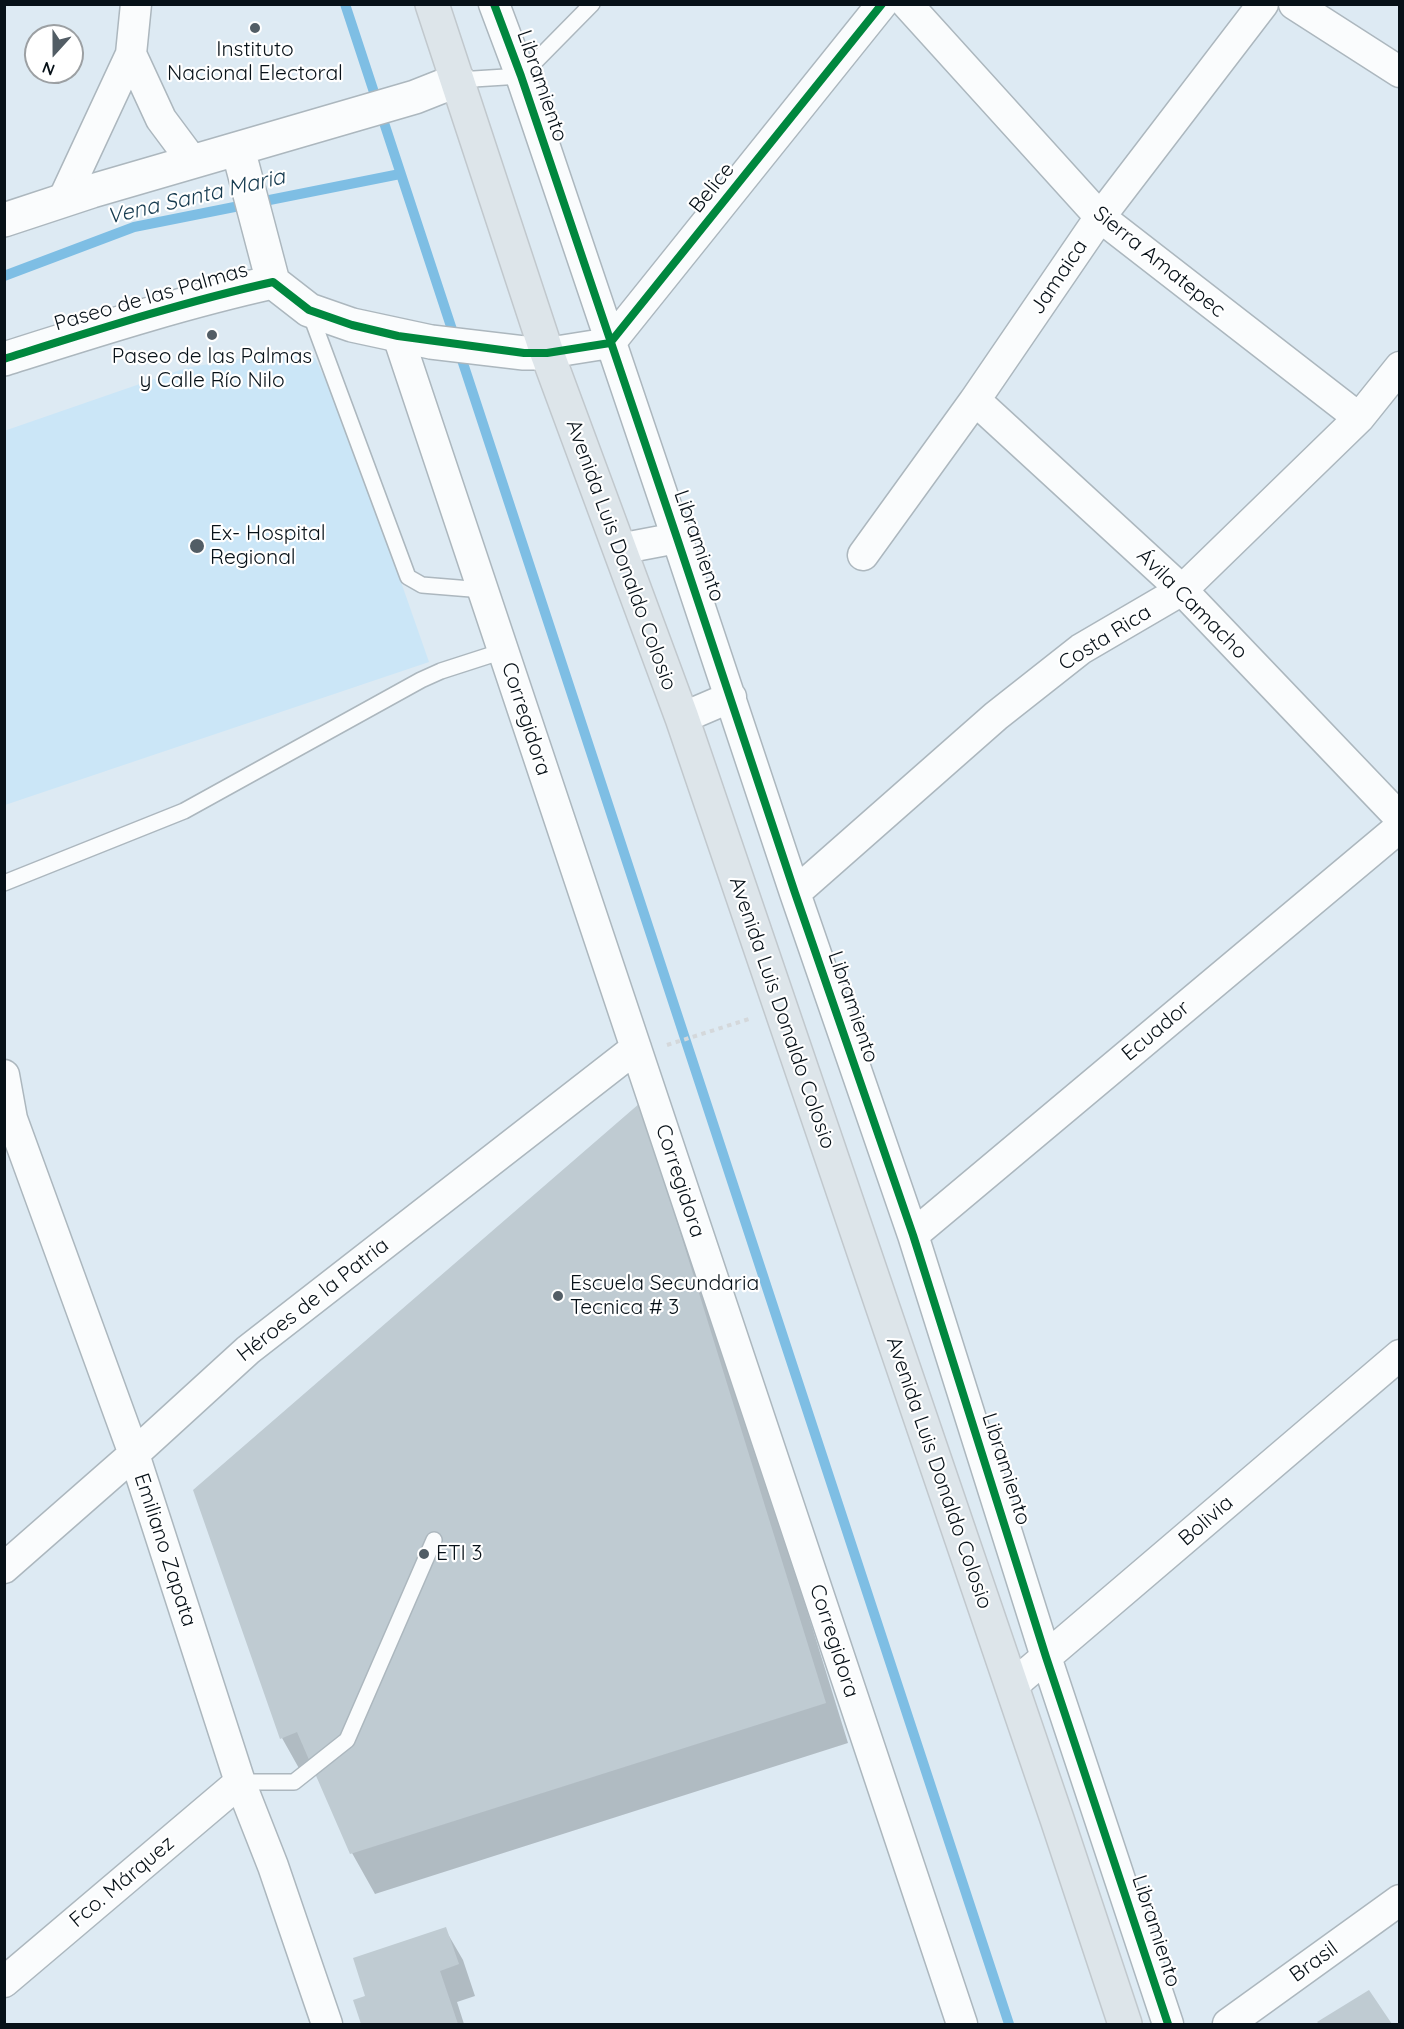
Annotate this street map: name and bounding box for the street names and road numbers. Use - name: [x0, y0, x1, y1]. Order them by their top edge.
- street label: Libramiento: [511, 27, 573, 145]
- street label: Belice: [684, 158, 740, 218]
- street label: Sierra Amatepec: [1088, 201, 1230, 323]
- street label: Jamaica: [1025, 235, 1093, 319]
- street label: Paseo de las Palmas: [51, 257, 251, 337]
- street label: Avenida Luis Donaldo Colosio: [560, 416, 682, 694]
- street label: Libramiento: [668, 487, 730, 605]
- street label: Ávila Camacho: [1131, 543, 1253, 665]
- street label: Costa Rica: [1054, 600, 1156, 676]
- street label: Corregidora: [496, 659, 556, 779]
- street label: Avenida Luis Donaldo Colosio: [723, 874, 841, 1152]
- street label: Libramiento: [822, 948, 884, 1066]
- street label: Ecuador: [1117, 995, 1195, 1067]
- street label: Corregidora: [650, 1121, 710, 1241]
- street label: Héroes de la Patria: [232, 1233, 394, 1367]
- street label: Avenida Luis Donaldo Colosio: [880, 1334, 998, 1612]
- street label: Libramiento: [976, 1410, 1036, 1528]
- street label: Emiliano Zapata: [128, 1470, 202, 1630]
- street label: Bolivia: [1174, 1491, 1238, 1551]
- street label: Corregidora: [804, 1581, 864, 1701]
- street label: Fco. Márquez: [64, 1831, 180, 1933]
- street label: Libramiento: [1126, 1872, 1186, 1990]
- street label: Brasil: [1285, 1936, 1343, 1988]

